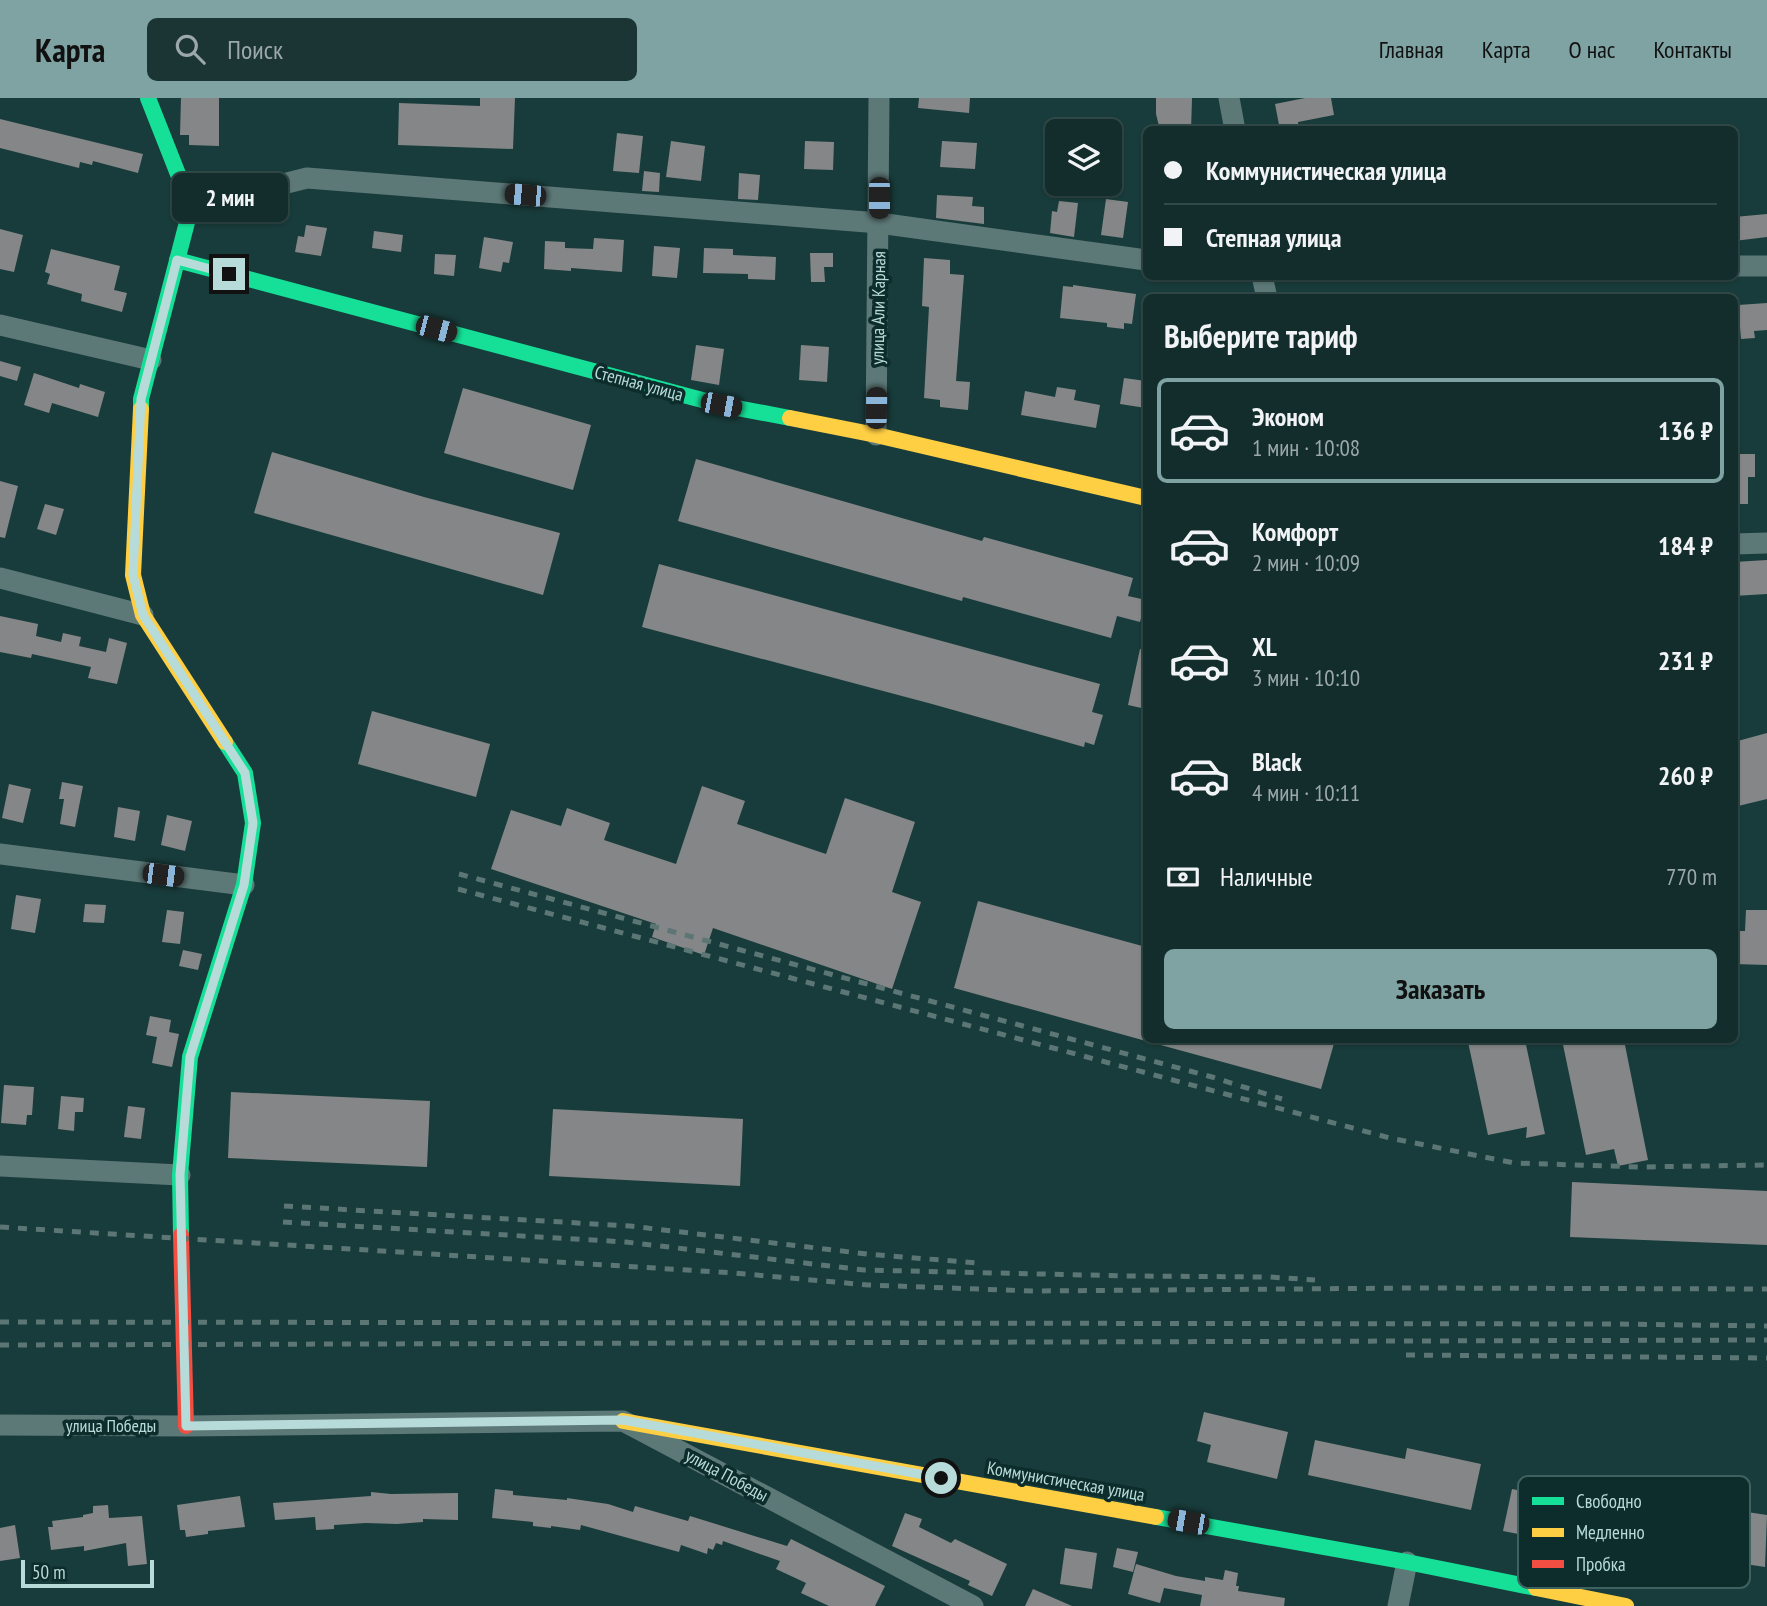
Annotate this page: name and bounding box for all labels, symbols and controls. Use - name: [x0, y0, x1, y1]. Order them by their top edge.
- search box: [147, 18, 637, 81]
- text: Карта: [35, 28, 105, 71]
- icon: search: [171, 30, 209, 68]
- text: Поиск: [227, 33, 283, 66]
- text: Главная: [1379, 34, 1444, 65]
- text: Карта: [1482, 34, 1531, 65]
- text: О нас: [1569, 34, 1615, 65]
- text: Контакты: [1653, 34, 1732, 65]
- map controls: [1045, 119, 1122, 196]
- button: layers: [1045, 119, 1122, 196]
- text: Коммунистическая улица: [1206, 154, 1447, 187]
- callout: 2 мин: [171, 172, 287, 222]
- car: [869, 177, 890, 219]
- text: 2 мин: [205, 183, 255, 212]
- car: [504, 183, 547, 207]
- text: Степная улица: [1206, 221, 1341, 254]
- street label: улица Али Карная: [866, 251, 890, 365]
- route end: [213, 258, 245, 290]
- car: [413, 313, 460, 345]
- text: Выберите тариф: [1164, 315, 1358, 357]
- street label: Степная улица: [592, 360, 686, 406]
- car: [866, 387, 887, 429]
- car: [699, 391, 744, 419]
- icon: car: [1168, 399, 1231, 462]
- text: Эконом: [1252, 400, 1324, 433]
- text: 136 ₽: [1658, 414, 1713, 447]
- text: 1 мин · 10:08: [1252, 433, 1360, 462]
- icon: car: [1168, 514, 1231, 577]
- text: Комфорт: [1252, 515, 1338, 548]
- text: 184 ₽: [1658, 529, 1713, 562]
- text: 2 мин · 10:09: [1252, 548, 1360, 577]
- icon: car: [1168, 629, 1231, 692]
- text: XL: [1252, 630, 1277, 663]
- text: 231 ₽: [1658, 644, 1713, 677]
- text: 3 мин · 10:10: [1252, 663, 1360, 692]
- icon: car: [1168, 744, 1231, 807]
- text: Black: [1252, 745, 1302, 778]
- text: 260 ₽: [1658, 759, 1713, 792]
- text: 4 мин · 10:11: [1252, 778, 1360, 807]
- icon: cash: [1164, 858, 1202, 896]
- text: Наличные: [1220, 860, 1313, 893]
- car: [141, 862, 186, 888]
- text: 770 m: [1666, 862, 1717, 891]
- button: Заказать: [1164, 949, 1717, 1029]
- street label: улица Победы: [66, 1414, 156, 1437]
- street label: улица Победы: [682, 1444, 772, 1506]
- street label: Коммунистическая улица: [985, 1456, 1147, 1506]
- route start: [925, 1462, 957, 1494]
- legend: [1518, 1476, 1750, 1588]
- text: Свободно: [1576, 1489, 1642, 1513]
- car: [1166, 1508, 1211, 1536]
- text: Медленно: [1576, 1520, 1645, 1544]
- text: Пробка: [1576, 1552, 1626, 1576]
- scale bar: [21, 1557, 154, 1589]
- text: 50 m: [32, 1560, 66, 1584]

